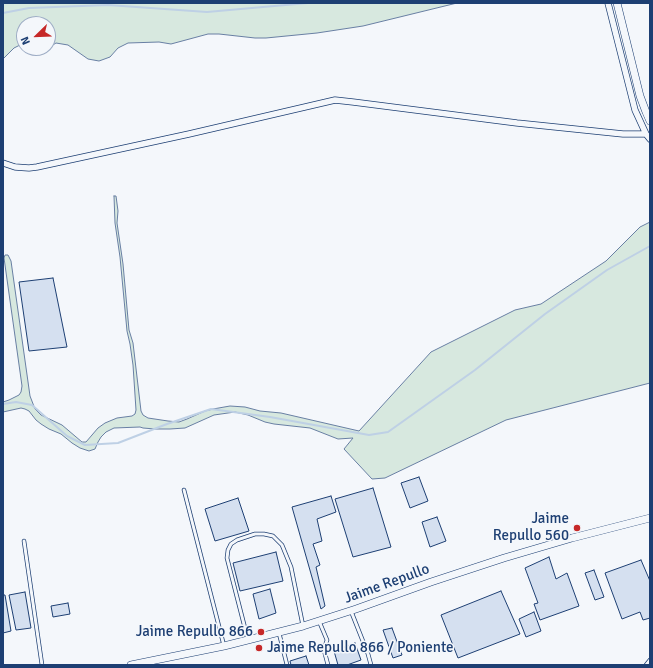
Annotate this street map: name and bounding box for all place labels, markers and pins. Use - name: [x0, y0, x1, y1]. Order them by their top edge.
- place label: Jaime Repullo 560: [493, 510, 569, 545]
- marker: Jaime Repullo 560: [572, 523, 582, 533]
- place label: Jaime Repullo 866: [136, 623, 253, 641]
- marker: Jaime Repullo 866: [256, 627, 266, 637]
- place label: Jaime Repullo 866 / Poniente: [267, 639, 454, 657]
- marker: Jaime Repullo 866 / Poniente: [254, 643, 264, 653]

